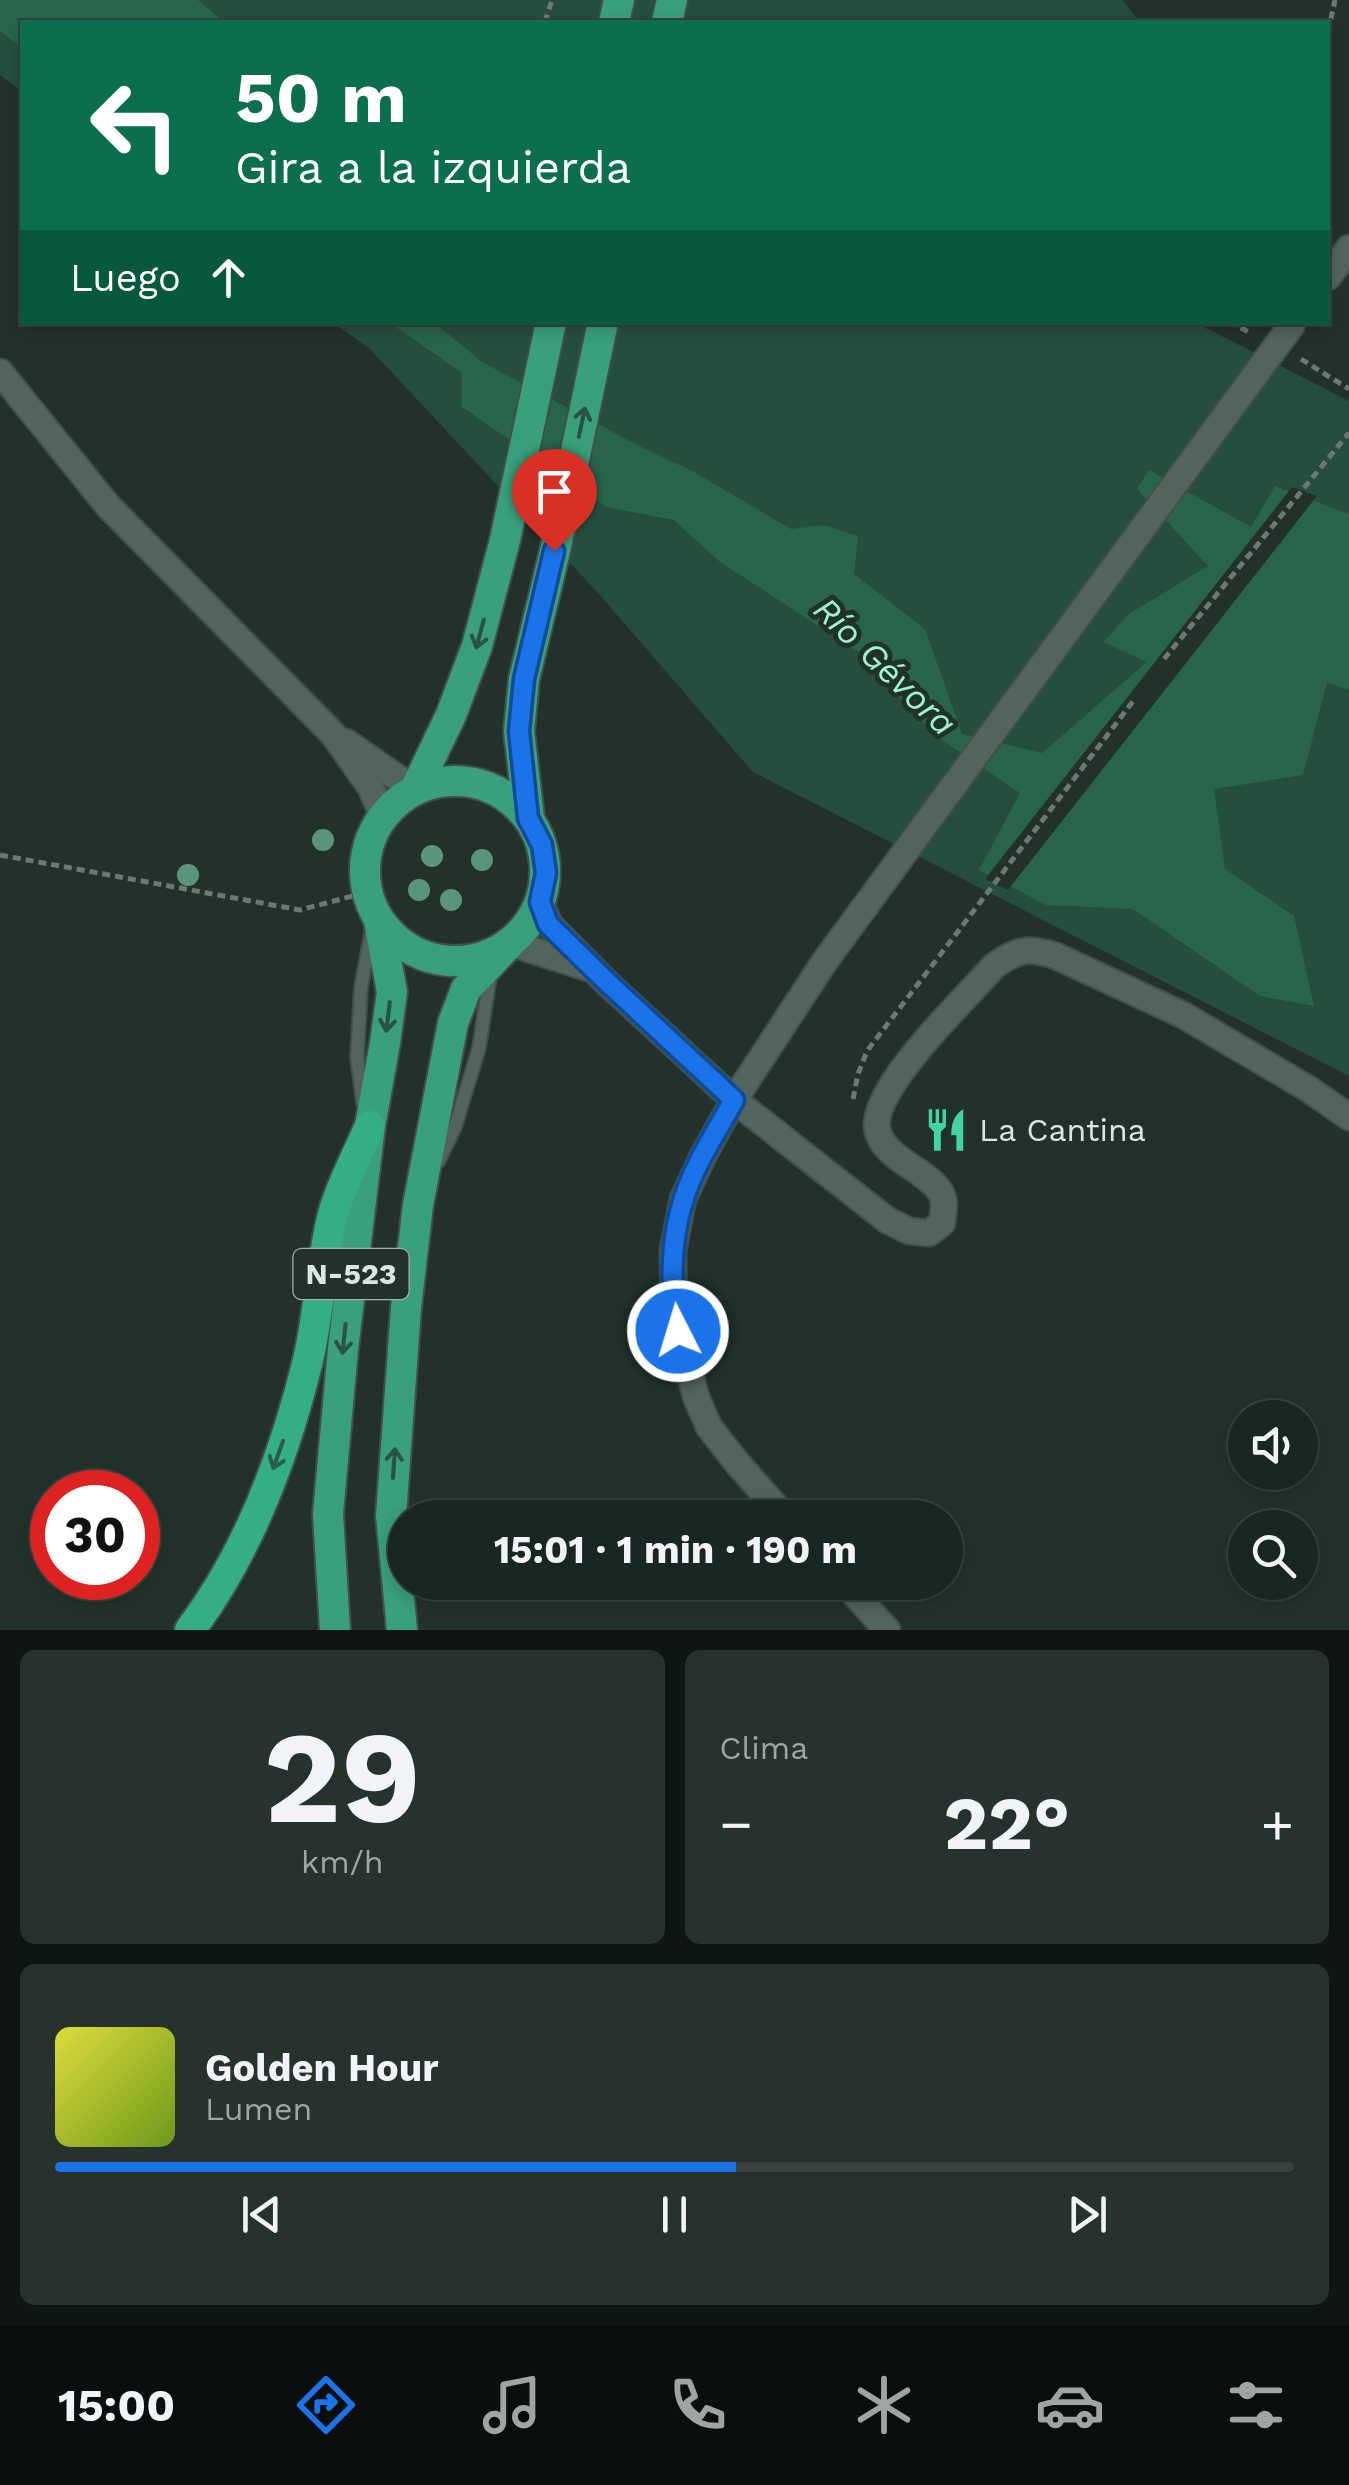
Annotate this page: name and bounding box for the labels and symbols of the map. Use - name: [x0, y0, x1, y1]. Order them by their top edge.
- one-way arrow: [574, 407, 593, 439]
- pin: [512, 449, 597, 552]
- water label: Río Gévora: [805, 588, 965, 744]
- one-way arrow: [470, 618, 488, 649]
- one-way arrow: [379, 1001, 397, 1033]
- restaurant icon: La Cantina: [922, 1106, 970, 1154]
- place label: La Cantina: [979, 1111, 1146, 1149]
- road number: N-523: [294, 1249, 408, 1299]
- position arrow: [626, 1279, 730, 1383]
- one-way arrow: [334, 1323, 353, 1355]
- one-way arrow: [268, 1438, 286, 1470]
- one-way arrow: [385, 1448, 404, 1480]
- speed limit sign: 30: [30, 1470, 160, 1600]

